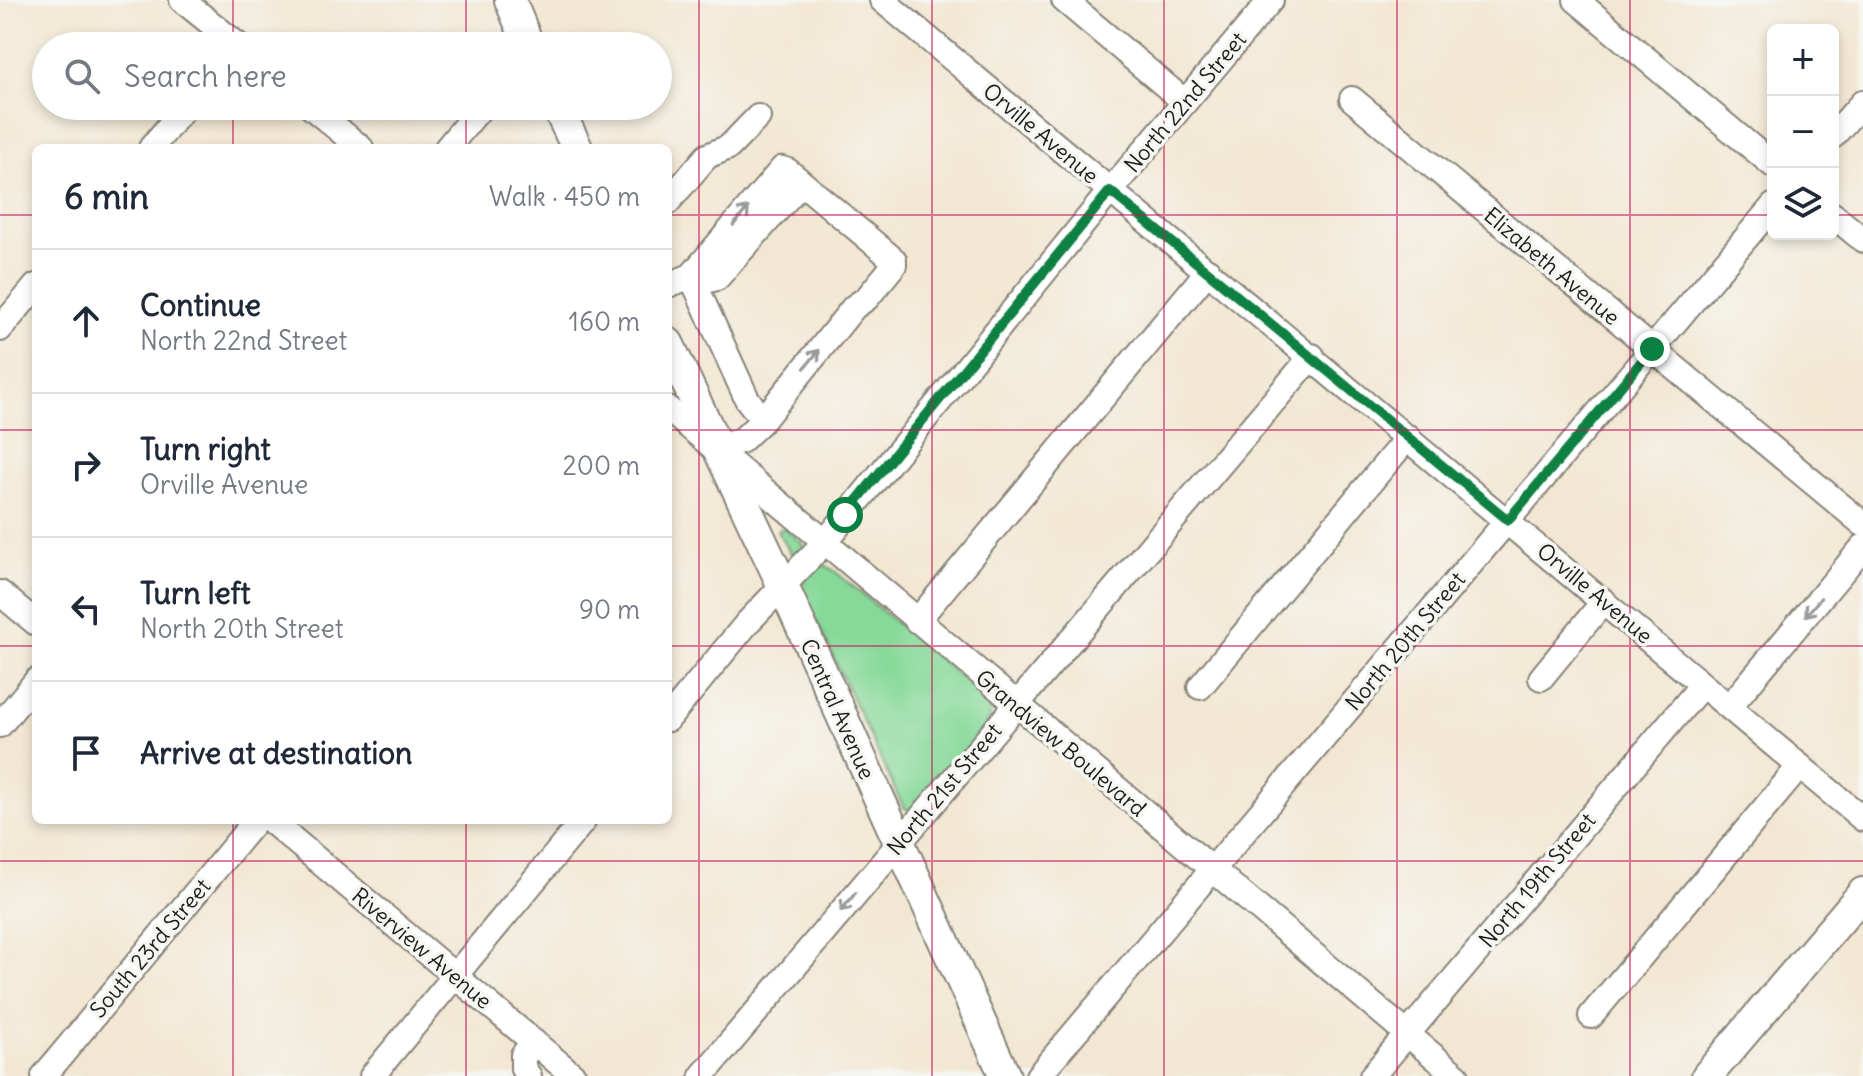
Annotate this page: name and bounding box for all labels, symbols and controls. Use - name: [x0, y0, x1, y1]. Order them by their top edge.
- map controls: [1767, 24, 1839, 240]
- button: +: [1767, 24, 1839, 96]
- street label: North 22nd Street: [1118, 26, 1252, 178]
- search box: [32, 32, 672, 120]
- icon: search: [60, 54, 104, 98]
- text: Search here: [124, 57, 287, 95]
- street label: Orville Avenue: [977, 77, 1105, 189]
- button: −: [1767, 96, 1839, 168]
- button: layers: [1767, 168, 1839, 240]
- text: 6 min: [64, 175, 149, 218]
- text: Walk · 450 m: [489, 180, 640, 213]
- street label: Elizabeth Avenue: [1478, 201, 1626, 331]
- one-way arrow: [732, 206, 750, 227]
- text: Continue: [140, 286, 261, 324]
- icon: ahead: [64, 299, 108, 343]
- text: 160 m: [569, 305, 640, 338]
- text: North 22nd Street: [140, 324, 347, 357]
- route end: [1634, 331, 1670, 367]
- one-way arrow: [803, 349, 821, 370]
- text: Turn right: [140, 430, 271, 468]
- icon: right: [64, 443, 108, 487]
- text: 200 m: [563, 449, 640, 482]
- text: Orville Avenue: [140, 468, 308, 501]
- route start: [827, 497, 863, 533]
- street label: Orville Avenue: [1531, 537, 1659, 649]
- street label: North 20th Street: [1339, 566, 1471, 716]
- text: Turn left: [140, 574, 251, 612]
- icon: left: [64, 587, 108, 631]
- text: 90 m: [579, 593, 640, 626]
- one-way arrow: [1804, 596, 1822, 617]
- text: North 20th Street: [140, 612, 344, 645]
- street label: Central Avenue: [795, 634, 881, 784]
- street label: Grandview Boulevard: [970, 663, 1152, 823]
- street label: North 21st Street: [881, 717, 1007, 861]
- icon: arrive: [64, 731, 108, 775]
- text: Arrive at destination: [140, 734, 412, 772]
- street label: North 19th Street: [1473, 807, 1601, 953]
- street label: South 23rd Street: [84, 873, 216, 1023]
- street label: Riverview Avenue: [346, 881, 498, 1015]
- one-way arrow: [839, 891, 857, 912]

